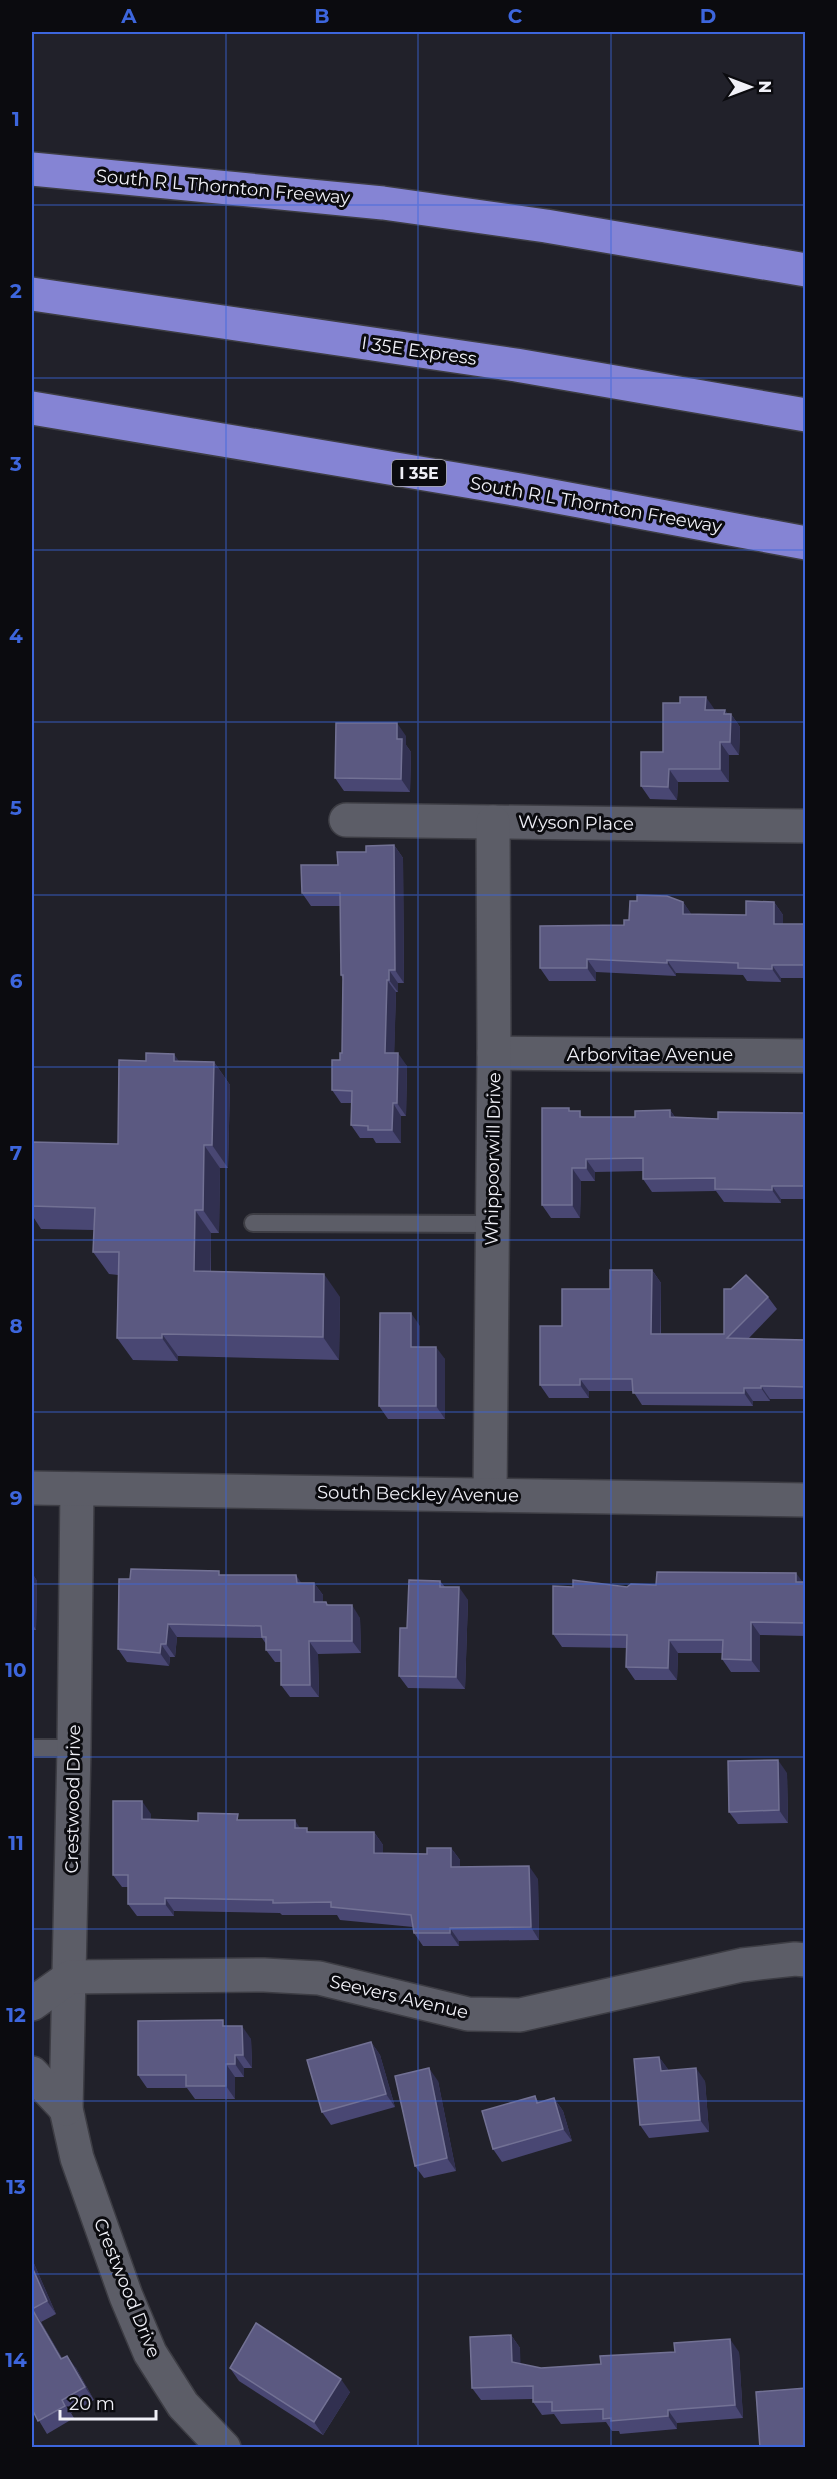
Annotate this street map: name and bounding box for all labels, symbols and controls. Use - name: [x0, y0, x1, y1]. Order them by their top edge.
- text: A: [120, 4, 137, 28]
- text: B: [314, 4, 330, 28]
- text: C: [508, 4, 523, 28]
- text: D: [700, 4, 716, 28]
- north arrow: [720, 57, 780, 117]
- text: N: [755, 81, 774, 93]
- text: 1: [12, 107, 20, 131]
- street label: South R L Thornton Freeway: [95, 165, 351, 209]
- text: 2: [10, 279, 22, 303]
- street label: I 35E Express: [360, 332, 478, 370]
- text: 3: [9, 452, 22, 476]
- road number: I 35E: [392, 460, 446, 486]
- street label: South R L Thornton Freeway: [468, 472, 724, 538]
- text: 4: [9, 624, 23, 648]
- text: 5: [10, 796, 22, 820]
- street label: Wyson Place: [518, 811, 634, 835]
- text: 6: [10, 969, 23, 993]
- street label: Arborvitae Avenue: [567, 1044, 733, 1066]
- street label: Whippoorwill Drive: [480, 1072, 506, 1246]
- text: 7: [10, 1141, 22, 1165]
- text: 8: [9, 1314, 23, 1338]
- street label: South Beckley Avenue: [317, 1481, 519, 1507]
- text: 9: [10, 1486, 22, 1510]
- text: 10: [5, 1658, 27, 1682]
- street label: Crestwood Drive: [61, 1724, 85, 1874]
- text: 11: [8, 1831, 24, 1855]
- street label: Seevers Avenue: [328, 1970, 471, 2024]
- text: 12: [6, 2003, 26, 2027]
- text: 13: [6, 2175, 26, 2199]
- street label: Crestwood Drive: [89, 2215, 165, 2361]
- text: 14: [5, 2348, 27, 2372]
- scale bar: [60, 2383, 156, 2421]
- text: 20 m: [69, 2393, 115, 2415]

